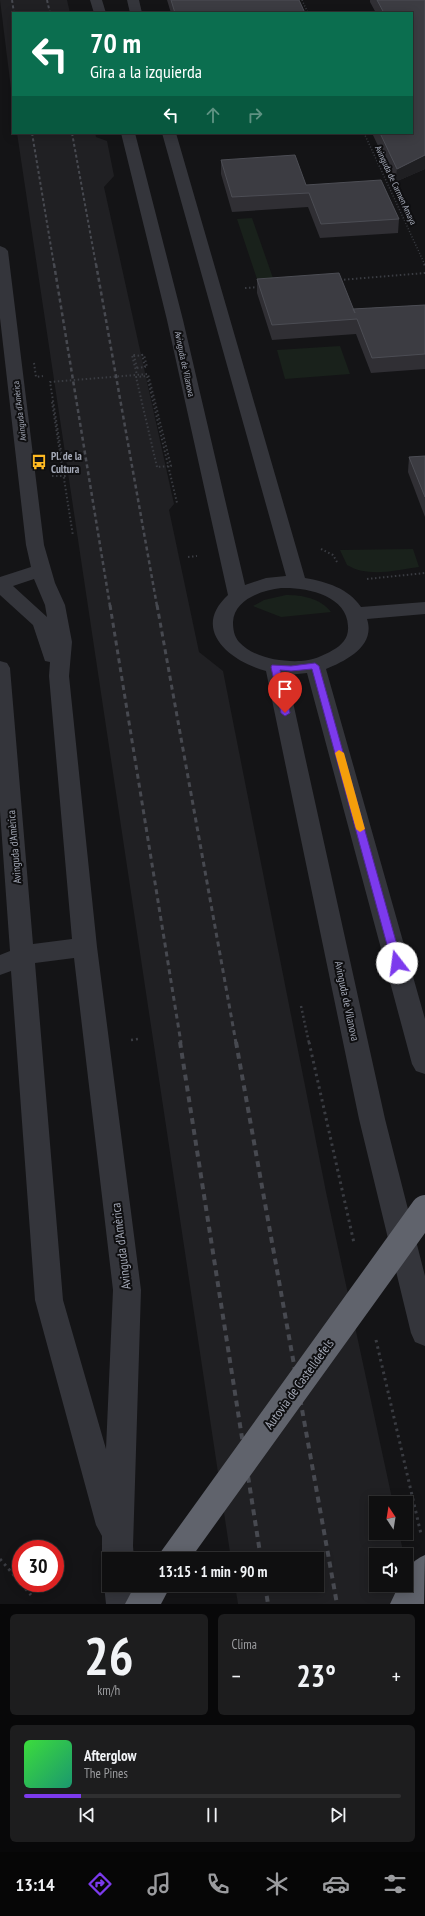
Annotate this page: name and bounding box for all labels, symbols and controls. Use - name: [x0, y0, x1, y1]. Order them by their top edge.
- text: 70 m: [90, 24, 141, 61]
- icon: left: [24, 28, 76, 80]
- text: Gira a la izquierda: [90, 60, 202, 83]
- icon: left: [160, 104, 182, 126]
- icon: ahead: [202, 104, 224, 126]
- icon: right: [244, 104, 266, 126]
- street label: Avinguda de Carmen Amaya: [373, 144, 419, 227]
- street label: Avinguda de Vilanova: [173, 330, 197, 398]
- street label: Avinguda d'Amèrica: [10, 380, 28, 442]
- place label: Pl. de la Cultura: [51, 449, 82, 476]
- bus stop icon: Pl. de la Cultura: [30, 453, 48, 471]
- pin: [268, 672, 302, 713]
- icon: arrive: [274, 678, 296, 700]
- street label: Avinguda d'Amèrica: [4, 810, 24, 884]
- position arrow: [376, 942, 418, 984]
- street label: Avinguda de Vilanova: [332, 960, 362, 1042]
- street label: Avinguda d'Amèrica: [107, 1202, 135, 1290]
- street label: Autovia de Castelldefels: [260, 1335, 338, 1433]
- north arrow: [369, 1496, 413, 1540]
- map controls: [369, 1496, 413, 1592]
- speed limit sign: 30: [12, 1540, 64, 1592]
- button: sound: [369, 1548, 413, 1592]
- text: 13:15 · 1 min · 90 m: [159, 1562, 267, 1581]
- text: 26: [84, 1622, 134, 1689]
- text: Clima: [232, 1636, 257, 1653]
- text: 23°: [296, 1656, 336, 1695]
- text: −: [232, 1662, 241, 1690]
- text: +: [392, 1662, 401, 1690]
- text: km/h: [97, 1682, 120, 1699]
- text: Afterglow: [84, 1746, 136, 1765]
- text: The Pines: [84, 1765, 128, 1782]
- icon: previous: [76, 1804, 98, 1826]
- icon: pause: [201, 1804, 223, 1826]
- icon: next: [327, 1804, 349, 1826]
- icon: directions: [86, 1870, 114, 1898]
- icon: music: [145, 1870, 173, 1898]
- icon: phone: [204, 1870, 232, 1898]
- icon: climate: [263, 1870, 291, 1898]
- icon: car: [322, 1870, 350, 1898]
- icon: filters: [381, 1870, 409, 1898]
- text: 13:14: [16, 1873, 55, 1896]

